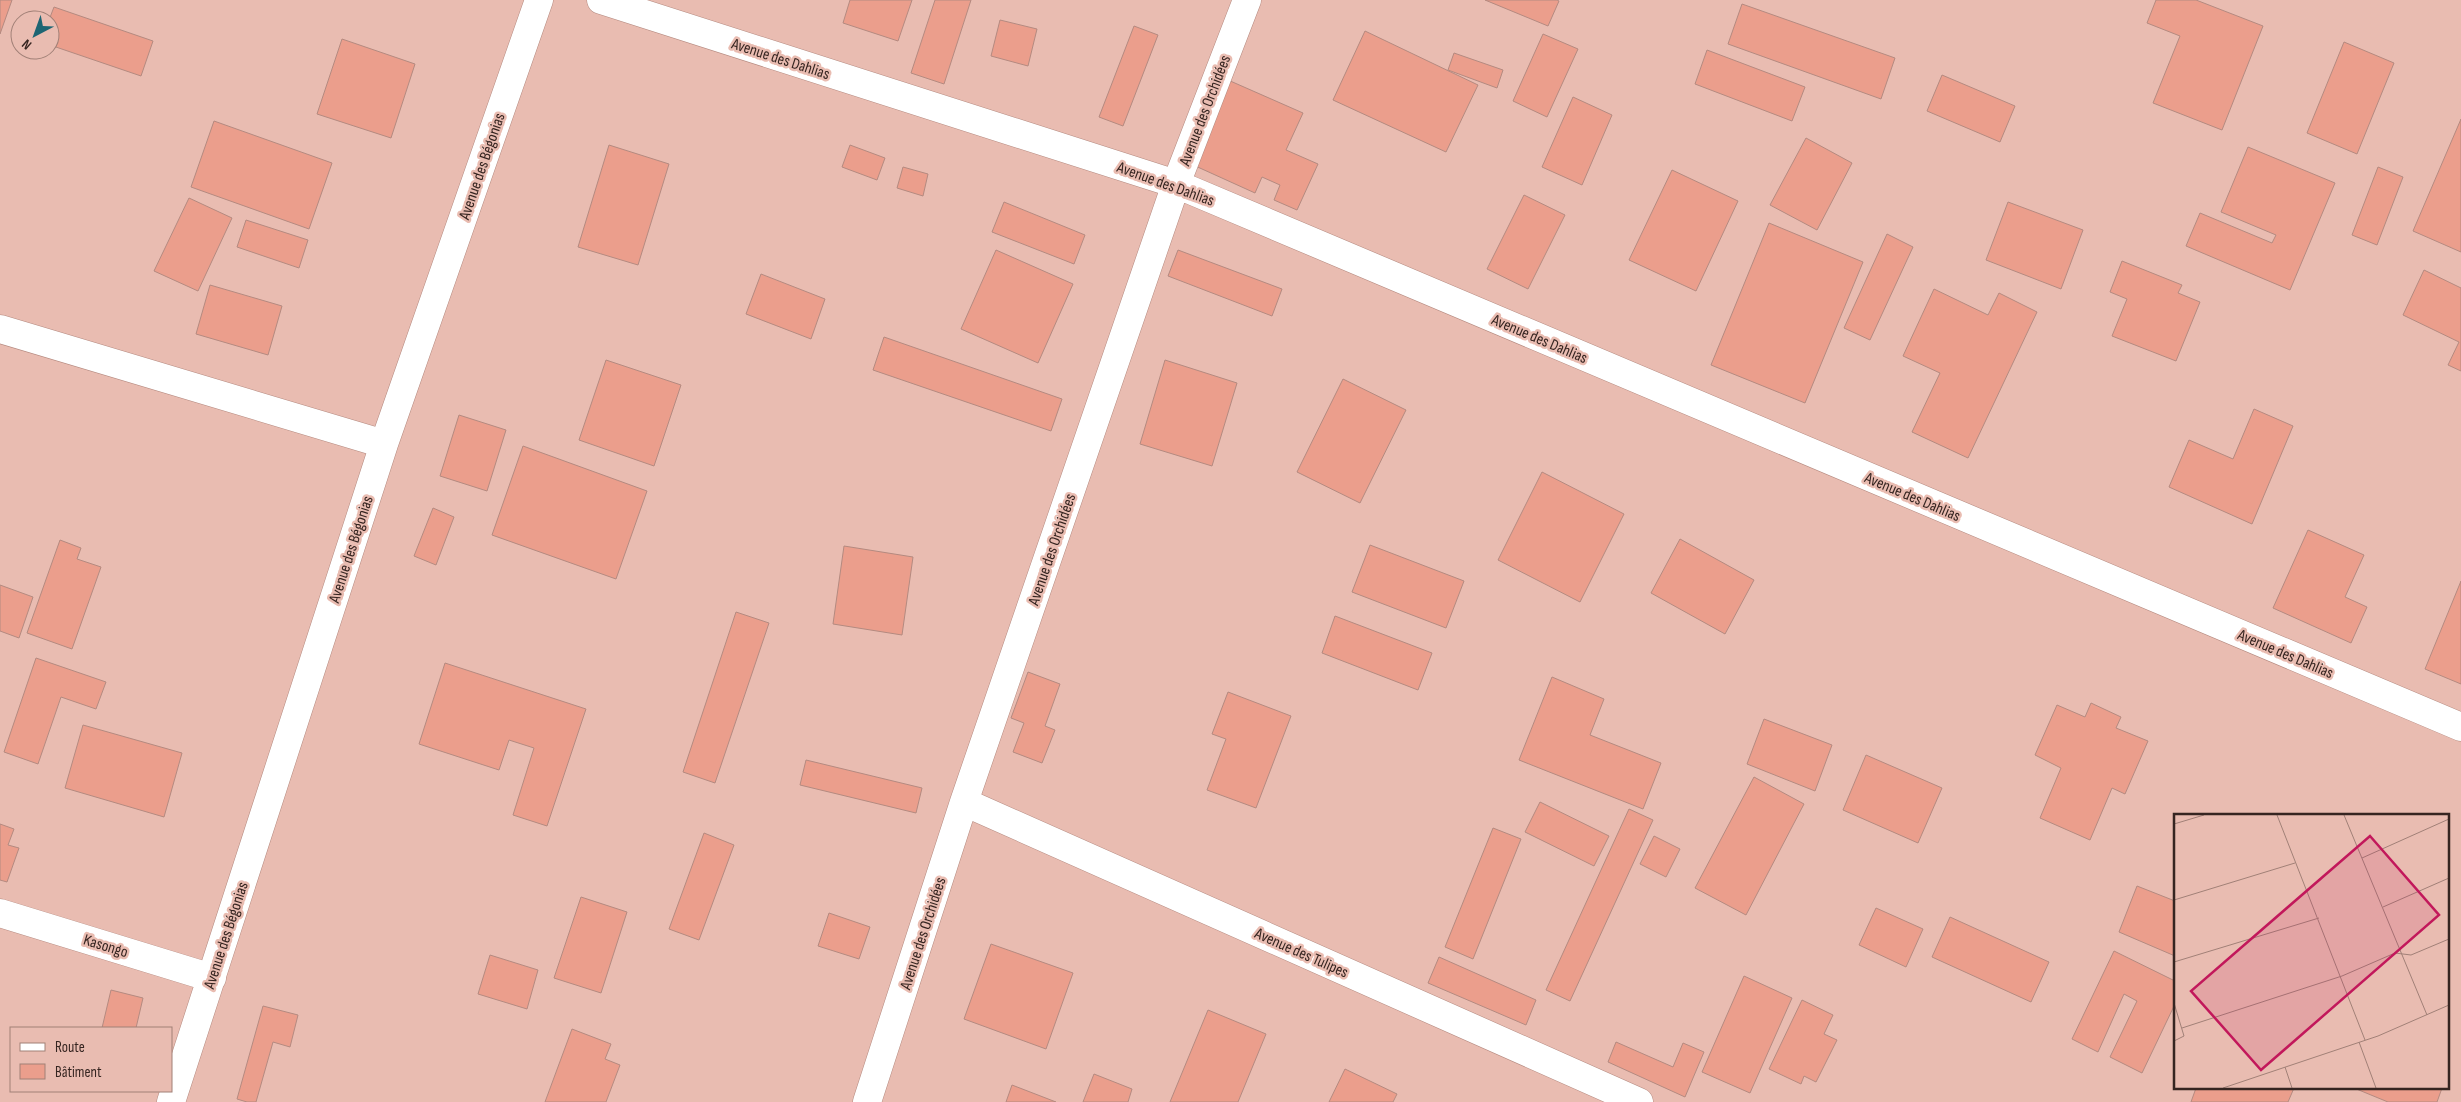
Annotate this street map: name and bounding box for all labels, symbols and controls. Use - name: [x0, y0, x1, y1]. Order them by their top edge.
- north arrow: [10, 10, 60, 60]
- street label: Avenue des Dahlias: [728, 34, 832, 84]
- text: N: [18, 36, 35, 53]
- street label: Avenue des Orchidées: [1175, 52, 1235, 169]
- street label: Avenue des Bégonias: [455, 111, 510, 223]
- street label: Avenue des Dahlias: [1113, 158, 1217, 211]
- street label: Avenue des Dahlias: [1488, 310, 1590, 368]
- street label: Avenue des Dahlias: [1861, 468, 1963, 526]
- street label: Avenue des Orchidées: [1024, 491, 1080, 609]
- street label: Avenue des Bégonias: [325, 493, 378, 606]
- street label: Avenue des Dahlias: [2234, 625, 2336, 683]
- inset map: [2174, 814, 2448, 1090]
- street label: Avenue des Orchidées: [896, 875, 951, 993]
- street label: Avenue des Bégonias: [200, 879, 253, 992]
- street label: Avenue des Tulipes: [1251, 924, 1351, 983]
- street label: Kasongo: [81, 931, 130, 962]
- legend: [10, 1027, 172, 1092]
- text: Route: [55, 1038, 85, 1057]
- text: Bâtiment: [55, 1063, 102, 1082]

